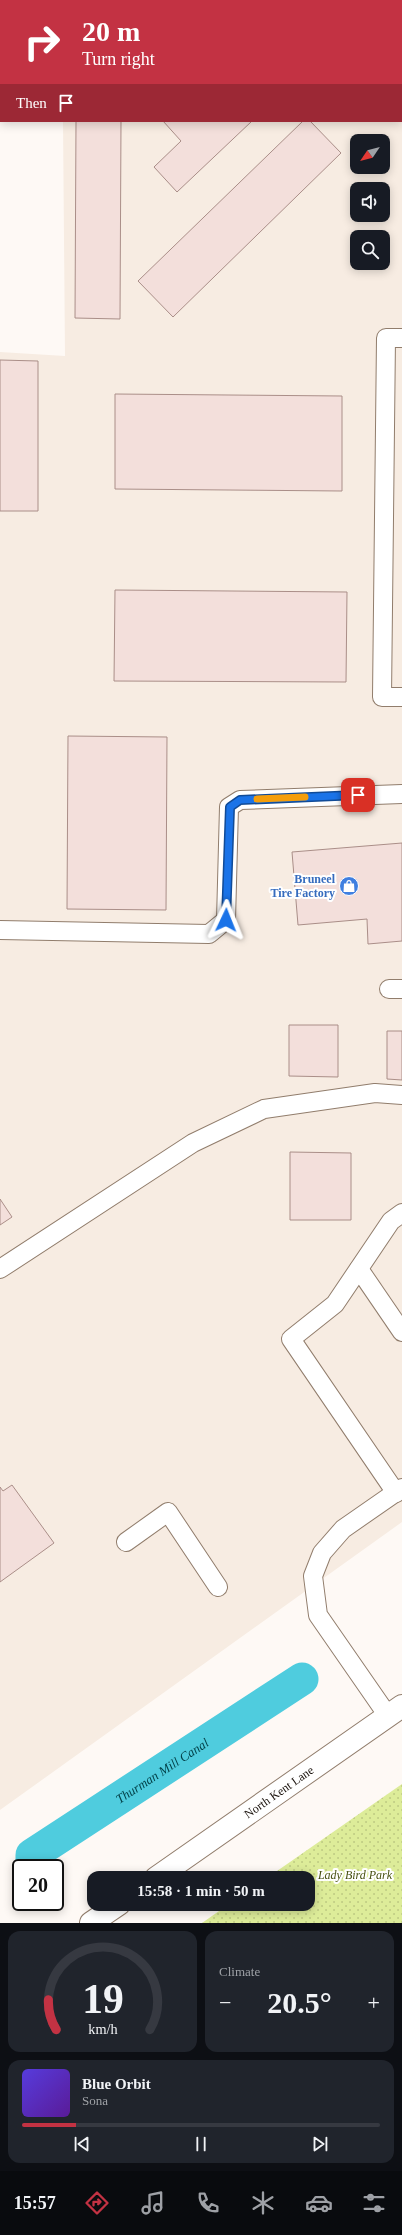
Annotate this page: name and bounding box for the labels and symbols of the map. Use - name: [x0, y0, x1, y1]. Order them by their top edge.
- north arrow: [350, 134, 390, 174]
- pin: [341, 778, 375, 812]
- place label: Bruneel Tire Factory: [270, 872, 336, 900]
- shop icon: Bruneel Tire Factory: [338, 875, 360, 897]
- position arrow: [205, 899, 247, 941]
- water label: Thurman Mill Canal: [113, 1734, 211, 1806]
- street label: North Kent Lane: [242, 1763, 316, 1821]
- speed limit sign: 20: [12, 1859, 64, 1911]
- park label: Lady Bird Park: [317, 1868, 393, 1882]

